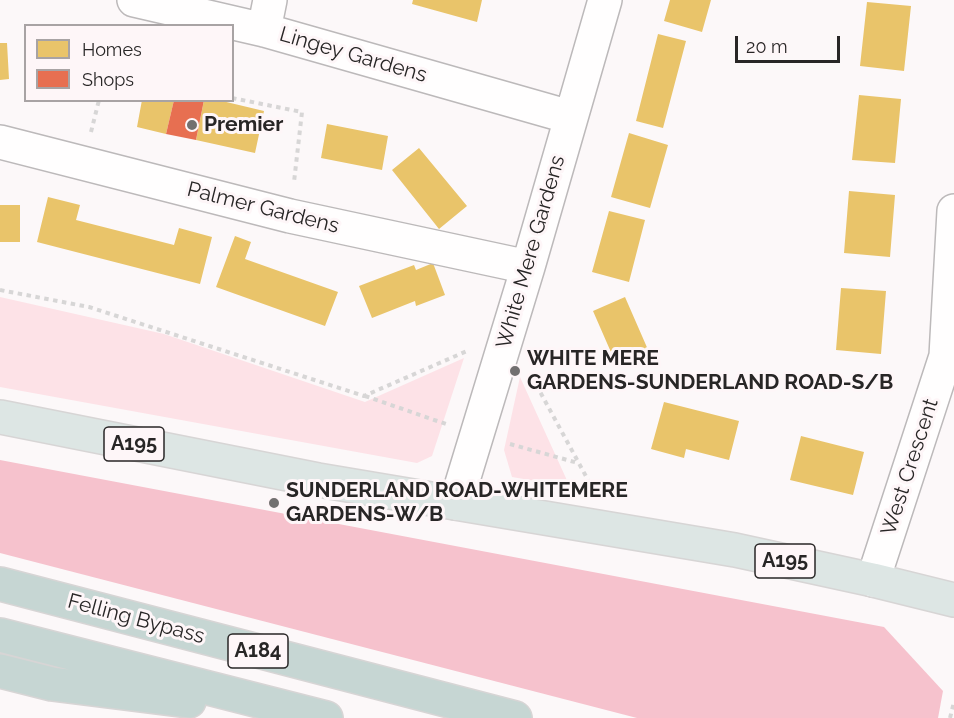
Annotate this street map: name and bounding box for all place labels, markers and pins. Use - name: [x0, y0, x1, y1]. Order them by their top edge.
- place label: Premier: [204, 112, 283, 138]
- marker: Premier: [185, 118, 199, 132]
- place label: WHITE MERE GARDENS-SUNDERLAND ROAD-S/B: [527, 346, 893, 396]
- marker: WHITE MERE GARDENS-SUNDERLAND ROAD-S/B: [508, 364, 522, 378]
- place label: SUNDERLAND ROAD-WHITEMERE GARDENS-W/B: [286, 478, 628, 528]
- marker: SUNDERLAND ROAD-WHITEMERE GARDENS-W/B: [267, 496, 281, 510]

